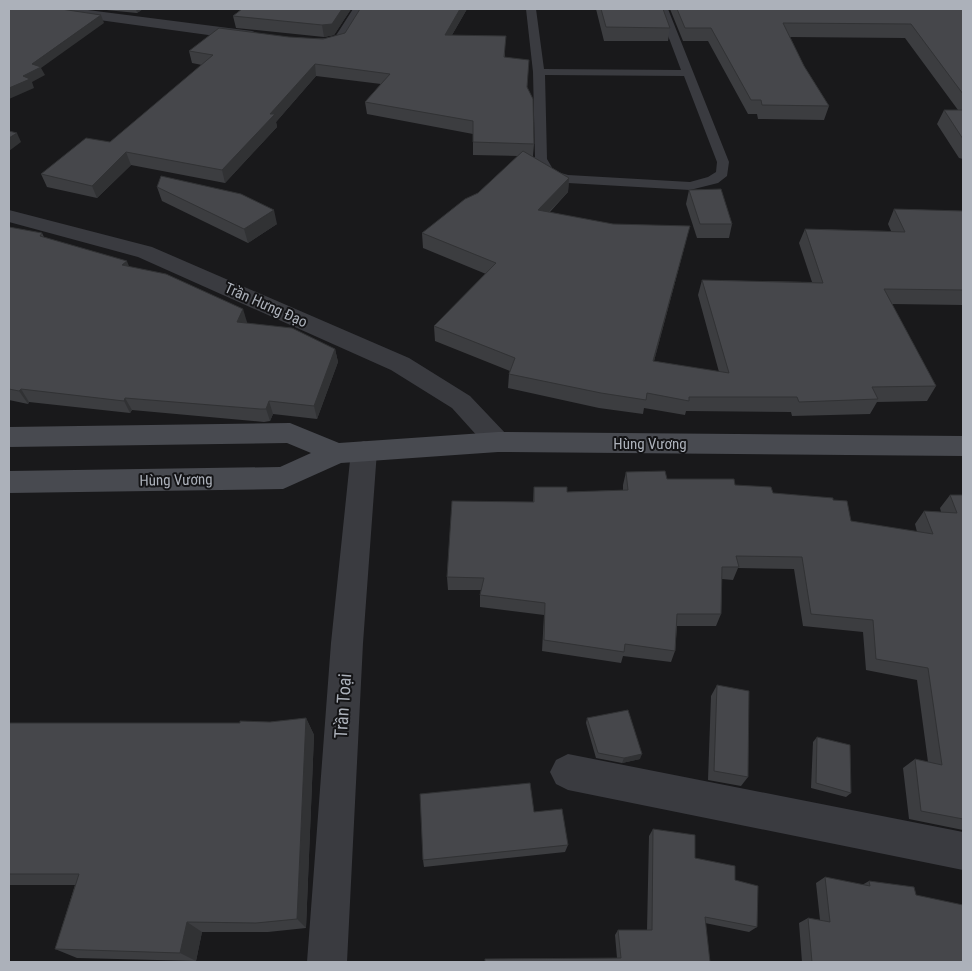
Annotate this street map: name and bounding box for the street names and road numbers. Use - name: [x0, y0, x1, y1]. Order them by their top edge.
- street label: Trần Hưng Đạo: [222, 279, 310, 331]
- street label: Hùng Vương: [613, 435, 687, 453]
- street label: Hùng Vương: [139, 470, 213, 490]
- street label: Trần Toại: [330, 673, 355, 739]

